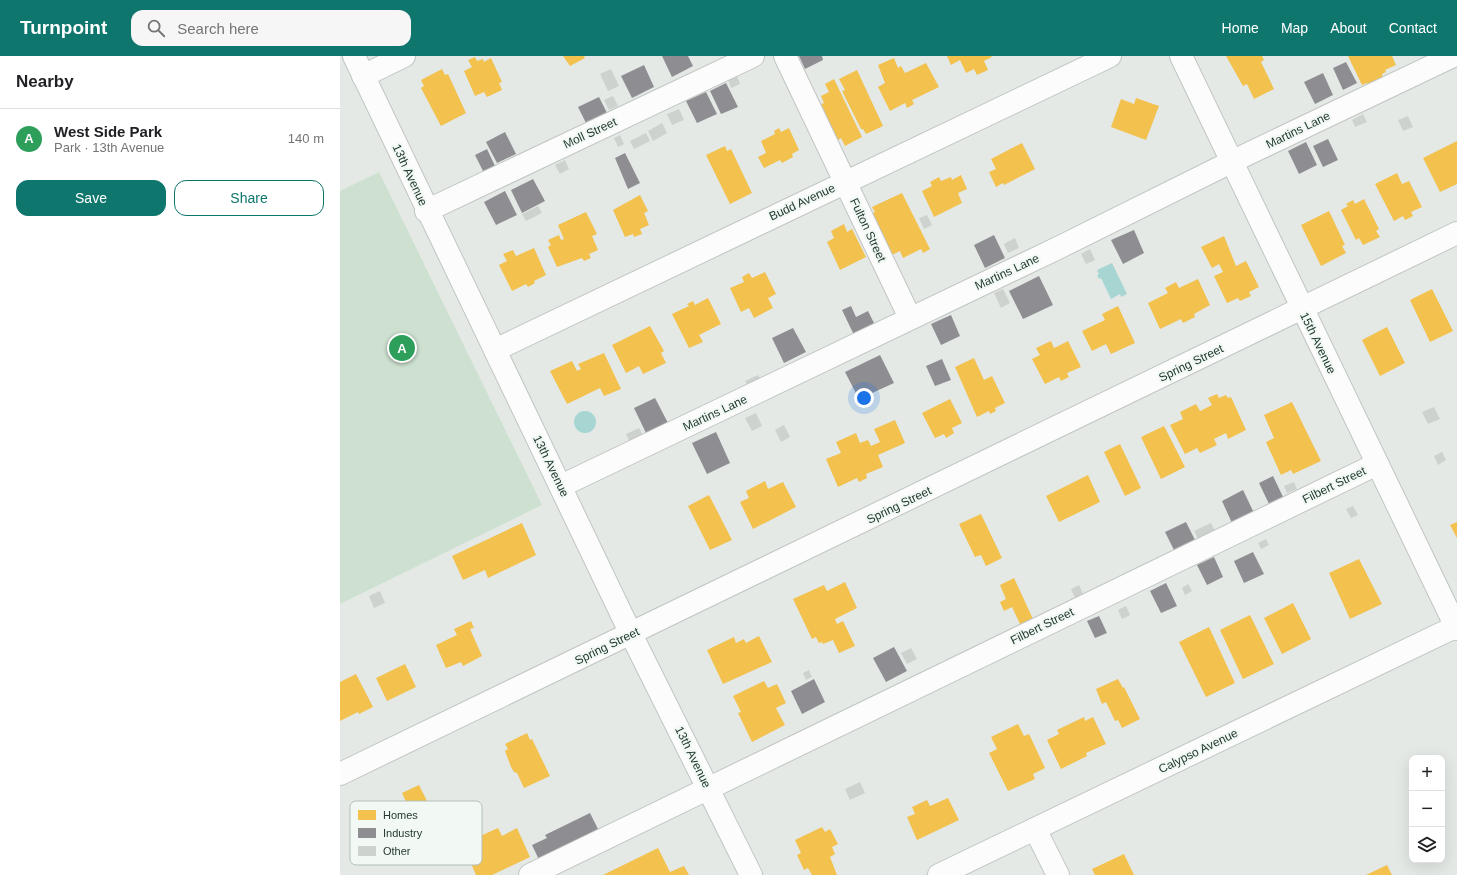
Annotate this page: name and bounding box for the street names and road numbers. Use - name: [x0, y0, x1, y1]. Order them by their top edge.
- street label: Martins Lane: [1264, 108, 1333, 151]
- street label: Moll Street: [561, 114, 620, 151]
- street label: 13th Avenue: [390, 142, 431, 208]
- street label: Budd Avenue: [767, 180, 838, 223]
- street label: Fulton Street: [847, 196, 889, 265]
- street label: Martins Lane: [973, 251, 1042, 293]
- street label: 15th Avenue: [1297, 310, 1339, 376]
- street label: Spring Street: [1156, 341, 1226, 385]
- street label: Martins Lane: [681, 392, 750, 434]
- street label: 13th Avenue: [530, 433, 572, 499]
- street label: Filbert Street: [1300, 463, 1369, 506]
- street label: Spring Street: [864, 483, 934, 527]
- street label: Filbert Street: [1008, 604, 1077, 647]
- street label: Spring Street: [572, 624, 642, 668]
- street label: 13th Avenue: [672, 724, 714, 790]
- street label: Calypso Avenue: [1156, 726, 1240, 776]

